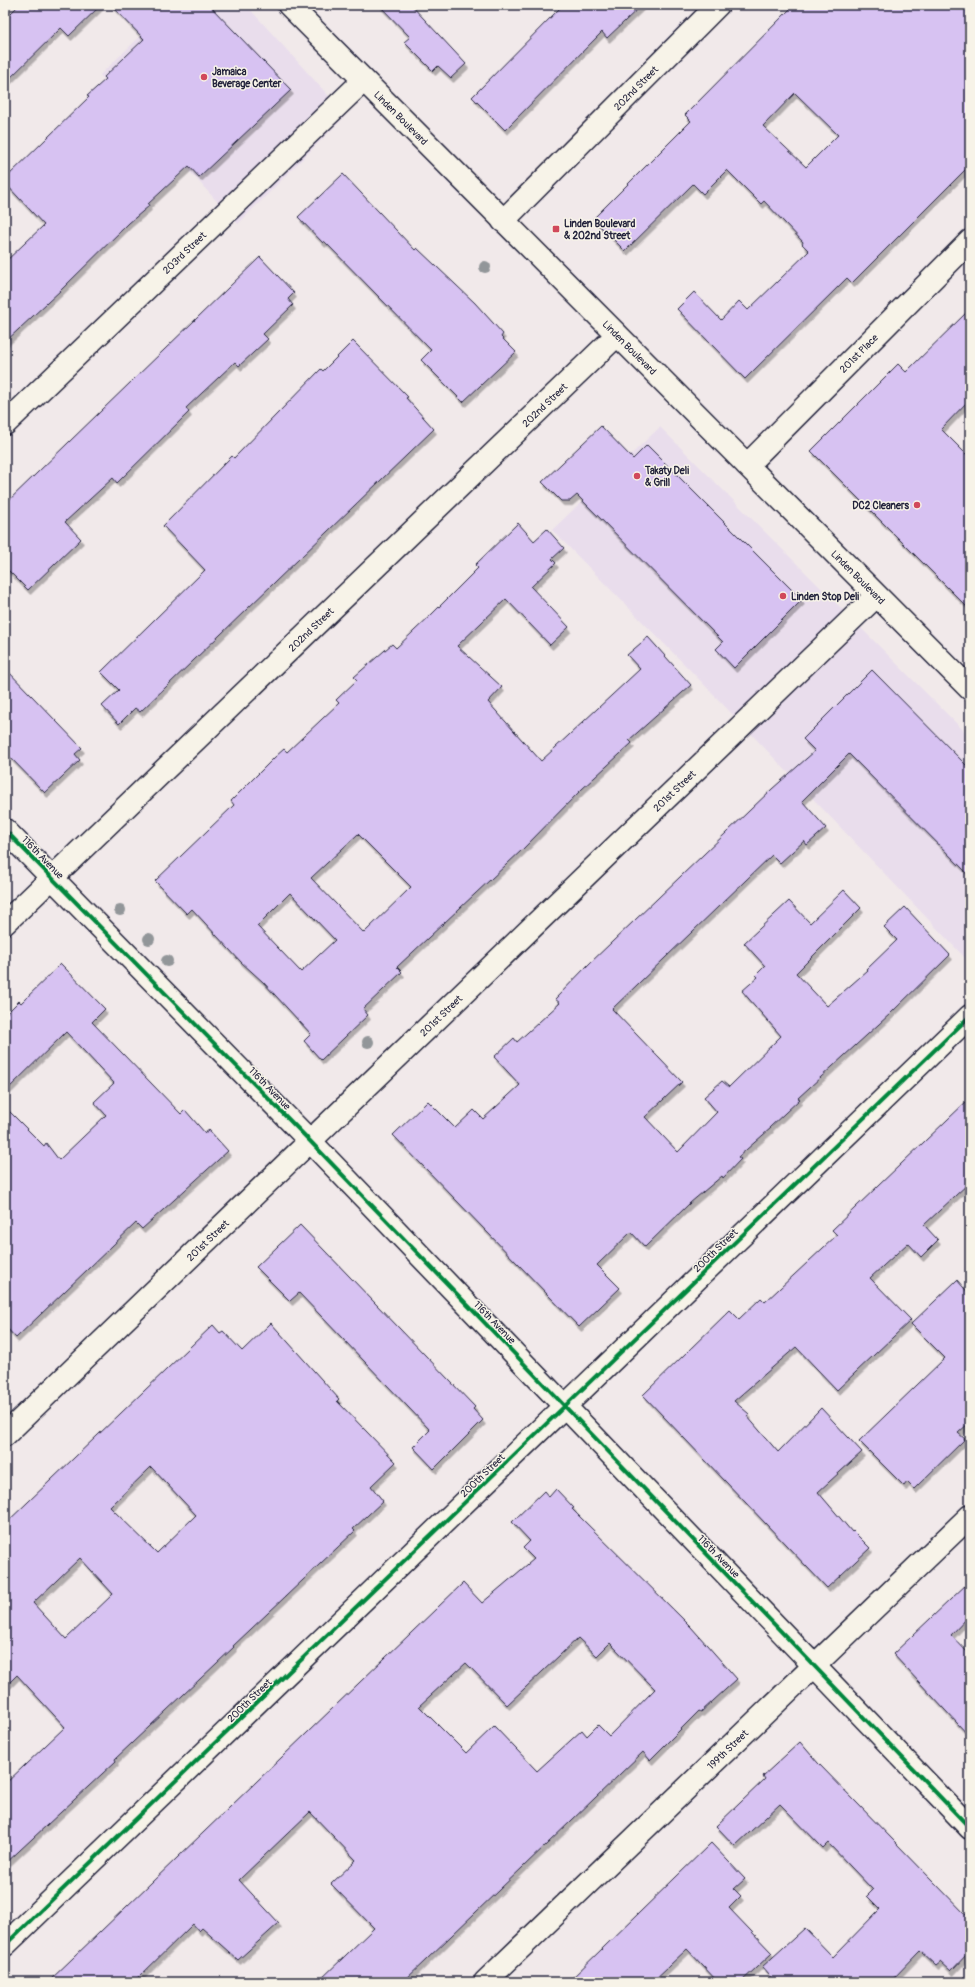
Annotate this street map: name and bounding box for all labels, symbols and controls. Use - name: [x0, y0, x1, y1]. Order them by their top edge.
- street label: 202nd Street: [612, 63, 662, 113]
- place label: Jamaica Beverage Center: [212, 66, 282, 90]
- marker: Jamaica Beverage Center: [199, 72, 209, 82]
- street label: Linden Boulevard: [371, 89, 430, 148]
- place label: Linden Boulevard & 202nd Street: [564, 218, 635, 242]
- marker: Linden Boulevard & 202nd Street: [551, 224, 561, 234]
- street label: 203rd Street: [161, 229, 210, 277]
- street label: Linden Boulevard: [600, 318, 659, 378]
- street label: 201st Place: [837, 332, 881, 376]
- street label: 202nd Street: [520, 380, 571, 430]
- place label: Takaty Deli & Grill: [644, 465, 689, 489]
- marker: Takaty Deli & Grill: [632, 471, 642, 481]
- place label: DC2 Cleaners: [852, 500, 910, 512]
- marker: DC2 Cleaners: [912, 500, 922, 510]
- street label: Linden Boulevard: [828, 548, 887, 607]
- marker: Linden Stop Deli: [778, 591, 788, 601]
- place label: Linden Stop Deli: [791, 591, 859, 603]
- street label: 202nd Street: [286, 605, 337, 654]
- street label: 201st Street: [651, 767, 699, 814]
- street label: 116th Avenue: [19, 834, 66, 882]
- street label: 201st Street: [418, 992, 466, 1039]
- street label: 116th Avenue: [246, 1065, 293, 1113]
- street label: 201st Street: [184, 1217, 232, 1264]
- street label: 200th Street: [691, 1226, 741, 1275]
- street label: 116th Avenue: [471, 1299, 518, 1347]
- street label: 200th Street: [458, 1451, 508, 1500]
- street label: 116th Avenue: [695, 1533, 742, 1581]
- street label: 200th Street: [225, 1676, 275, 1725]
- street label: 199th Street: [705, 1727, 752, 1772]

